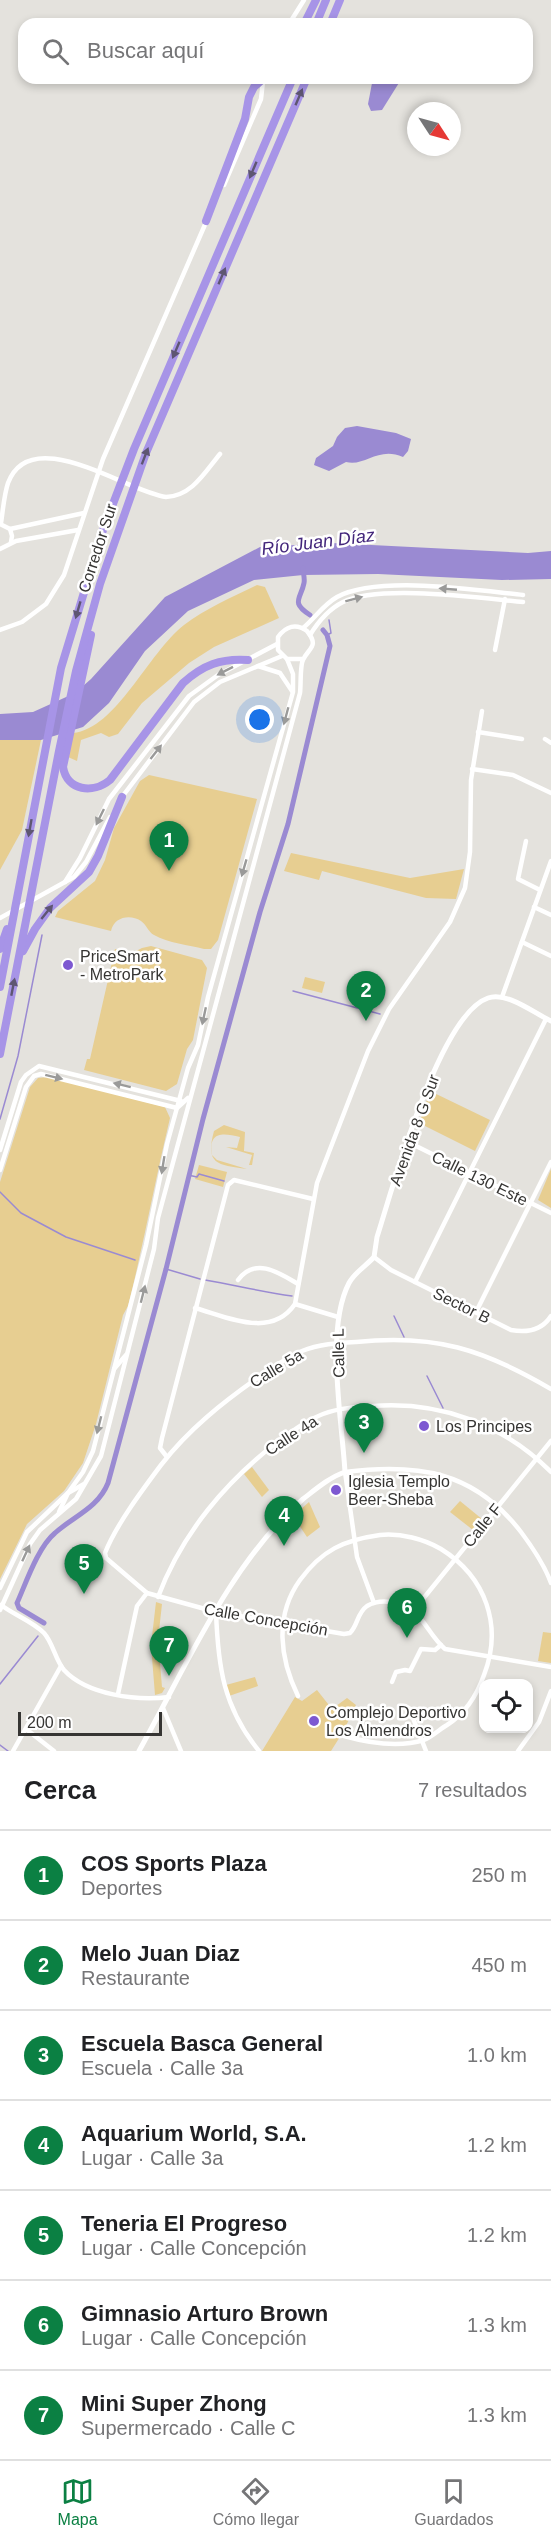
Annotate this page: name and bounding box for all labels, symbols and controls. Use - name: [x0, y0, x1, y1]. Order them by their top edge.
- search box: [18, 18, 533, 84]
- icon: search: [39, 35, 72, 68]
- text: Buscar aquí: [87, 38, 204, 63]
- one-way arrow: [294, 88, 304, 106]
- north arrow: [407, 102, 461, 156]
- one-way arrow: [249, 162, 258, 179]
- one-way arrow: [217, 267, 227, 285]
- one-way arrow: [171, 341, 181, 359]
- one-way arrow: [141, 447, 150, 465]
- street label: Corredor Sur: [75, 501, 120, 595]
- water label: Río Juan Díaz: [260, 525, 376, 559]
- one-way arrow: [438, 584, 457, 593]
- one-way arrow: [345, 594, 363, 603]
- one-way arrow: [73, 601, 82, 619]
- one-way arrow: [217, 666, 234, 676]
- your location: [245, 705, 274, 734]
- one-way arrow: [281, 707, 291, 725]
- one-way arrow: [150, 744, 162, 759]
- one-way arrow: [95, 809, 104, 826]
- one-way arrow: [26, 818, 35, 837]
- pin: 1: [150, 822, 188, 871]
- one-way arrow: [239, 859, 248, 877]
- one-way arrow: [41, 904, 54, 920]
- place label: PriceSmart - MetroPark: [80, 948, 165, 983]
- marker: PriceSmart - MetroPark: [61, 958, 75, 972]
- pin: 2: [346, 972, 386, 1021]
- one-way arrow: [9, 978, 18, 997]
- one-way arrow: [199, 1006, 209, 1025]
- one-way arrow: [44, 1072, 63, 1082]
- street label: Avenida 8 G Sur: [386, 1072, 443, 1188]
- one-way arrow: [113, 1080, 132, 1090]
- street label: Calle 130 Este: [429, 1148, 530, 1209]
- one-way arrow: [158, 1155, 167, 1174]
- street label: Sector B: [430, 1284, 493, 1327]
- one-way arrow: [138, 1285, 148, 1303]
- street label: Calle L: [330, 1328, 347, 1378]
- street label: Calle 5a: [247, 1346, 306, 1391]
- pin: 3: [344, 1404, 384, 1453]
- street label: Calle 4a: [262, 1412, 321, 1459]
- one-way arrow: [94, 1416, 104, 1435]
- place label: Los Principes: [436, 1418, 532, 1435]
- marker: Los Principes: [417, 1419, 431, 1433]
- place label: Iglesia Templo Beer-Sheba: [348, 1473, 450, 1508]
- marker: Iglesia Templo Beer-Sheba: [329, 1483, 343, 1497]
- pin: 4: [264, 1496, 304, 1546]
- street label: Calle F: [460, 1500, 505, 1550]
- one-way arrow: [22, 1544, 31, 1561]
- pin: 5: [64, 1544, 104, 1594]
- pin: 6: [388, 1588, 426, 1638]
- street label: Calle Concepción: [203, 1600, 329, 1639]
- pin: 7: [150, 1626, 188, 1676]
- map controls: [479, 1679, 533, 1733]
- button: locate: [479, 1679, 533, 1733]
- place label: Complejo Deportivo Los Almendros: [326, 1704, 467, 1739]
- scale bar: [18, 1709, 162, 1736]
- text: 200 m: [27, 1714, 71, 1731]
- marker: Complejo Deportivo Los Almendros: [307, 1714, 321, 1728]
- text: Cerca: [24, 1775, 96, 1805]
- text: 7 resultados: [418, 1779, 527, 1801]
- text: COS Sports Plaza: [81, 1851, 267, 1876]
- text: 1: [38, 1864, 49, 1886]
- text: 250 m: [471, 1864, 527, 1886]
- text: Deportes: [81, 1877, 162, 1899]
- text: Melo Juan Diaz: [81, 1941, 240, 1966]
- text: 2: [38, 1954, 49, 1976]
- text: 450 m: [471, 1954, 527, 1976]
- text: Restaurante: [81, 1967, 190, 1989]
- text: Escuela Basca General: [81, 2031, 323, 2056]
- text: 3: [38, 2044, 49, 2066]
- text: 1.0 km: [467, 2044, 527, 2066]
- text: Escuela · Calle 3a: [81, 2057, 243, 2079]
- text: Aquarium World, S.A.: [81, 2121, 307, 2146]
- text: 4: [38, 2134, 49, 2156]
- text: 1.2 km: [467, 2134, 527, 2156]
- text: Lugar · Calle 3a: [81, 2147, 223, 2169]
- text: Teneria El Progreso: [81, 2211, 287, 2236]
- text: 5: [38, 2224, 49, 2246]
- text: 1.2 km: [467, 2224, 527, 2246]
- text: Lugar · Calle Concepción: [81, 2237, 307, 2259]
- text: Gimnasio Arturo Brown: [81, 2301, 328, 2326]
- text: 6: [38, 2314, 49, 2336]
- text: 1.3 km: [467, 2314, 527, 2336]
- text: Lugar · Calle Concepción: [81, 2327, 307, 2349]
- text: Mini Super Zhong: [81, 2391, 267, 2416]
- text: 7: [38, 2404, 49, 2426]
- text: 1.3 km: [467, 2404, 527, 2426]
- text: Supermercado · Calle C: [81, 2417, 296, 2439]
- tab: Mapa: [58, 2475, 98, 2529]
- tab: Cómo llegar: [213, 2475, 299, 2529]
- tab: Guardados: [414, 2475, 493, 2529]

